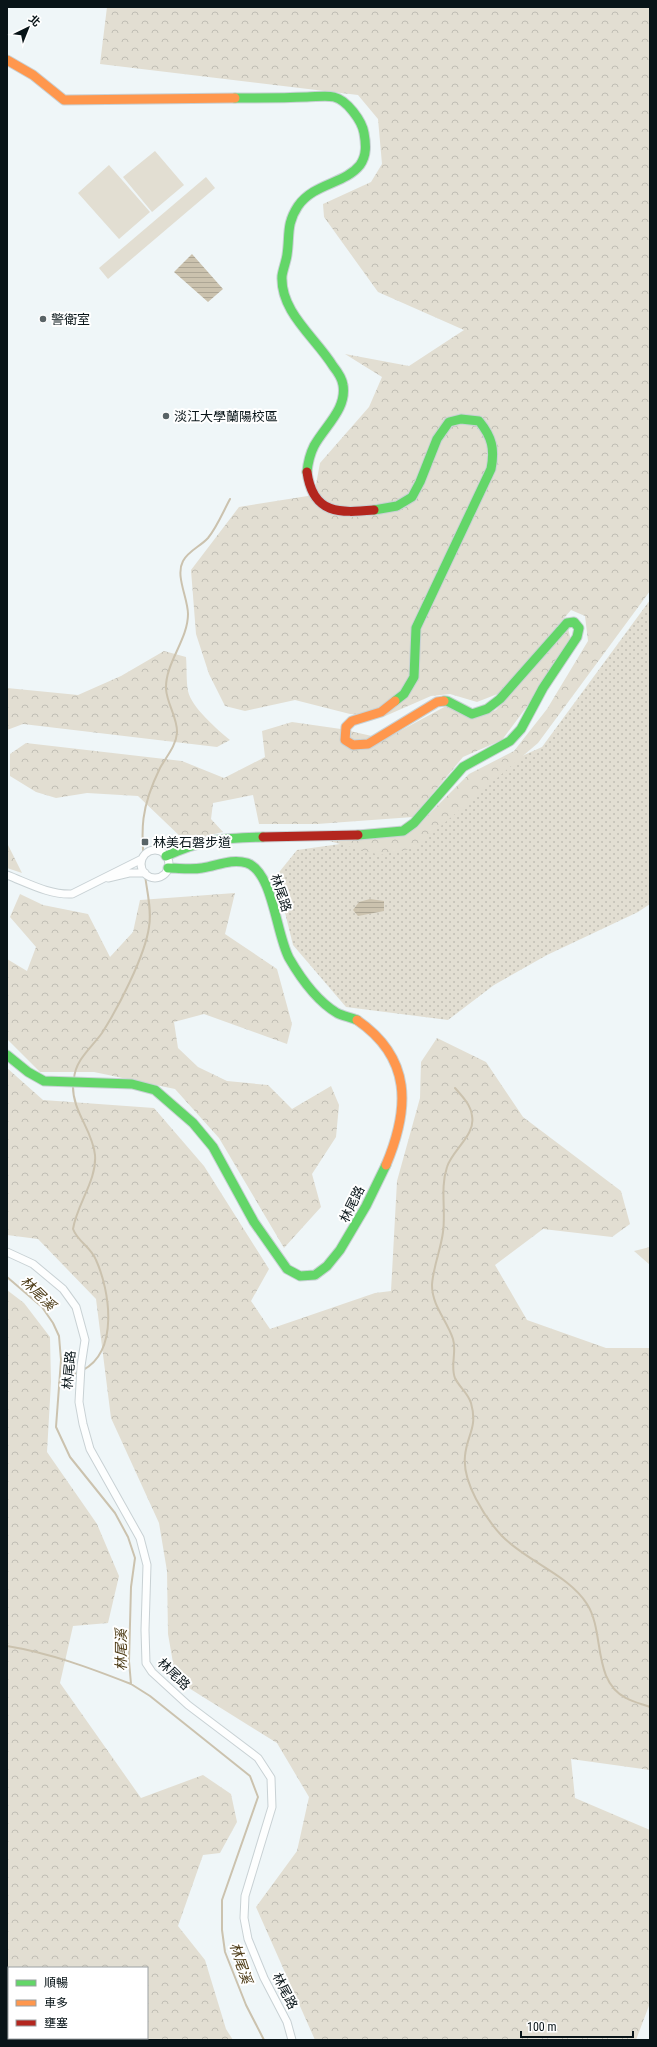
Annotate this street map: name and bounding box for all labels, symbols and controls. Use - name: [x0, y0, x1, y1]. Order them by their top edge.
- north arrow: [8, 8, 48, 48]
- text: 北: [26, 13, 43, 30]
- place label: 警衛室: [51, 312, 90, 327]
- marker: 警衛室: [38, 314, 48, 324]
- place label: 淡江大學蘭陽校區: [174, 409, 278, 424]
- marker: 淡江大學蘭陽校區: [161, 411, 171, 421]
- place label: 林美石磐步道: [153, 835, 231, 850]
- marker: 林美石磐步道: [140, 837, 150, 847]
- street label: 林尾路: [268, 872, 294, 914]
- street label: 林尾路: [337, 1183, 367, 1225]
- water label: 林尾溪: [17, 1273, 60, 1315]
- street label: 林尾路: [60, 1350, 78, 1390]
- water label: 林尾溪: [113, 1627, 129, 1671]
- street label: 林尾路: [155, 1655, 193, 1693]
- water label: 林尾溪: [227, 1941, 256, 1987]
- legend: [8, 1967, 148, 2039]
- street label: 林尾路: [269, 1970, 301, 2012]
- text: 順暢: [44, 1976, 68, 1990]
- text: 車多: [44, 1996, 68, 2010]
- scale bar: [521, 2013, 633, 2039]
- text: 壅塞: [44, 2016, 68, 2030]
- text: 100 m: [527, 2020, 557, 2034]

